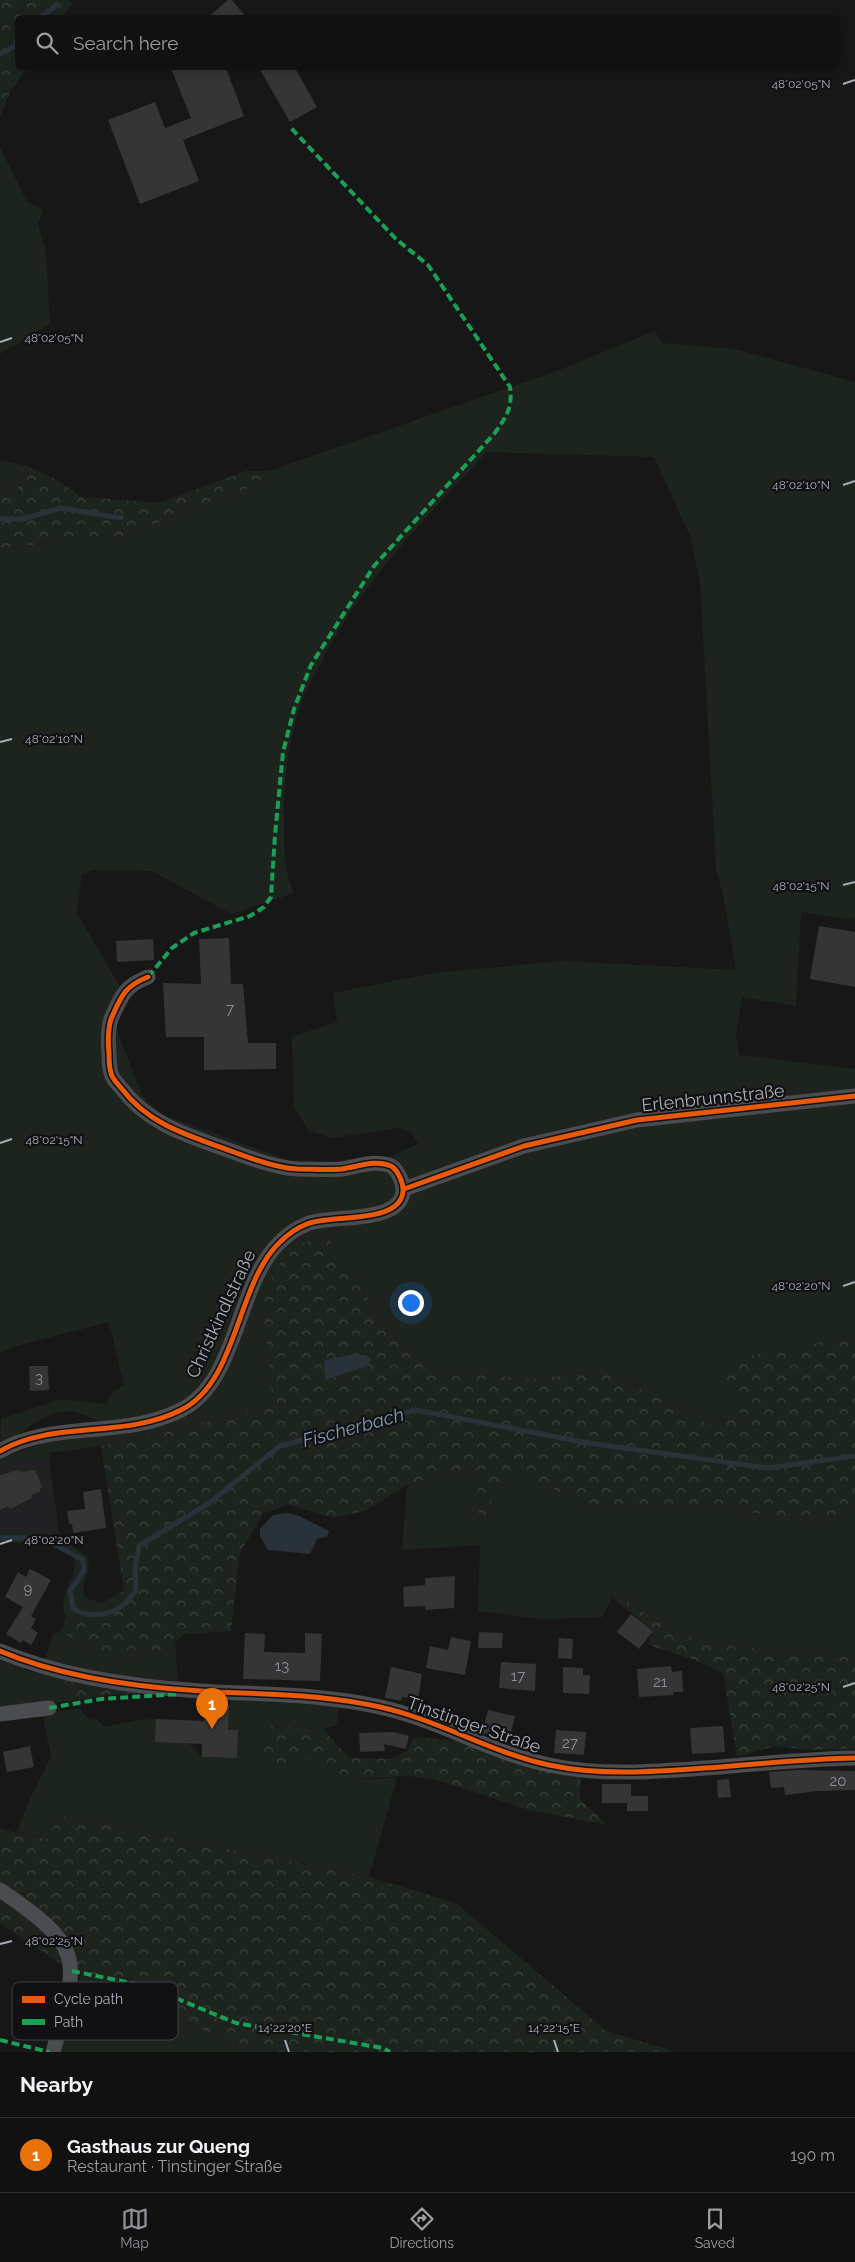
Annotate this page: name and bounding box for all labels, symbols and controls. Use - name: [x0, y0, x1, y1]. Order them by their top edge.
- search box: [15, 15, 840, 70]
- icon: search: [33, 29, 61, 57]
- text: Search here: [73, 32, 179, 54]
- text: 48°02'05"N: [771, 77, 831, 91]
- text: 48°02'05"N: [24, 331, 84, 345]
- text: 48°02'10"N: [772, 478, 830, 492]
- text: 48°02'10"N: [25, 732, 83, 746]
- text: 48°02'15"N: [772, 879, 830, 893]
- house number: 7: [226, 1000, 234, 1018]
- street label: Erlenbrunnstraße: [640, 1080, 786, 1115]
- text: 48°02'15"N: [25, 1133, 83, 1147]
- street label: Christkindlstraße: [182, 1246, 260, 1381]
- text: 48°02'20"N: [772, 1279, 830, 1293]
- your location: [398, 1290, 424, 1316]
- house number: 3: [35, 1369, 43, 1387]
- water label: Fischerbach: [300, 1403, 406, 1451]
- text: 48°02'20"N: [25, 1533, 83, 1547]
- house number: 9: [24, 1580, 33, 1598]
- house number: 13: [275, 1657, 289, 1675]
- house number: 17: [511, 1667, 525, 1685]
- house number: 21: [653, 1673, 668, 1691]
- text: 48°02'25"N: [772, 1680, 830, 1694]
- pin: 1: [196, 1688, 228, 1729]
- street label: Tinstinger Straße: [405, 1692, 544, 1757]
- house number: 27: [562, 1734, 578, 1752]
- house number: 20: [830, 1772, 847, 1790]
- text: 48°02'25"N: [25, 1934, 83, 1948]
- legend: [12, 1982, 178, 2040]
- text: Cycle path: [54, 1991, 123, 2007]
- text: Path: [54, 2014, 83, 2030]
- text: 14°22'20"E: [258, 2021, 312, 2035]
- text: 14°22'15"E: [528, 2021, 580, 2035]
- text: Nearby: [20, 2072, 93, 2097]
- text: Gasthaus zur Queng: [67, 2135, 250, 2157]
- text: 1: [32, 2146, 40, 2165]
- text: 190 m: [790, 2146, 835, 2165]
- text: Restaurant · Tinstinger Straße: [67, 2157, 282, 2176]
- tab: Map: [120, 2205, 149, 2251]
- tab: Directions: [389, 2205, 454, 2251]
- tab: Saved: [695, 2205, 735, 2251]

